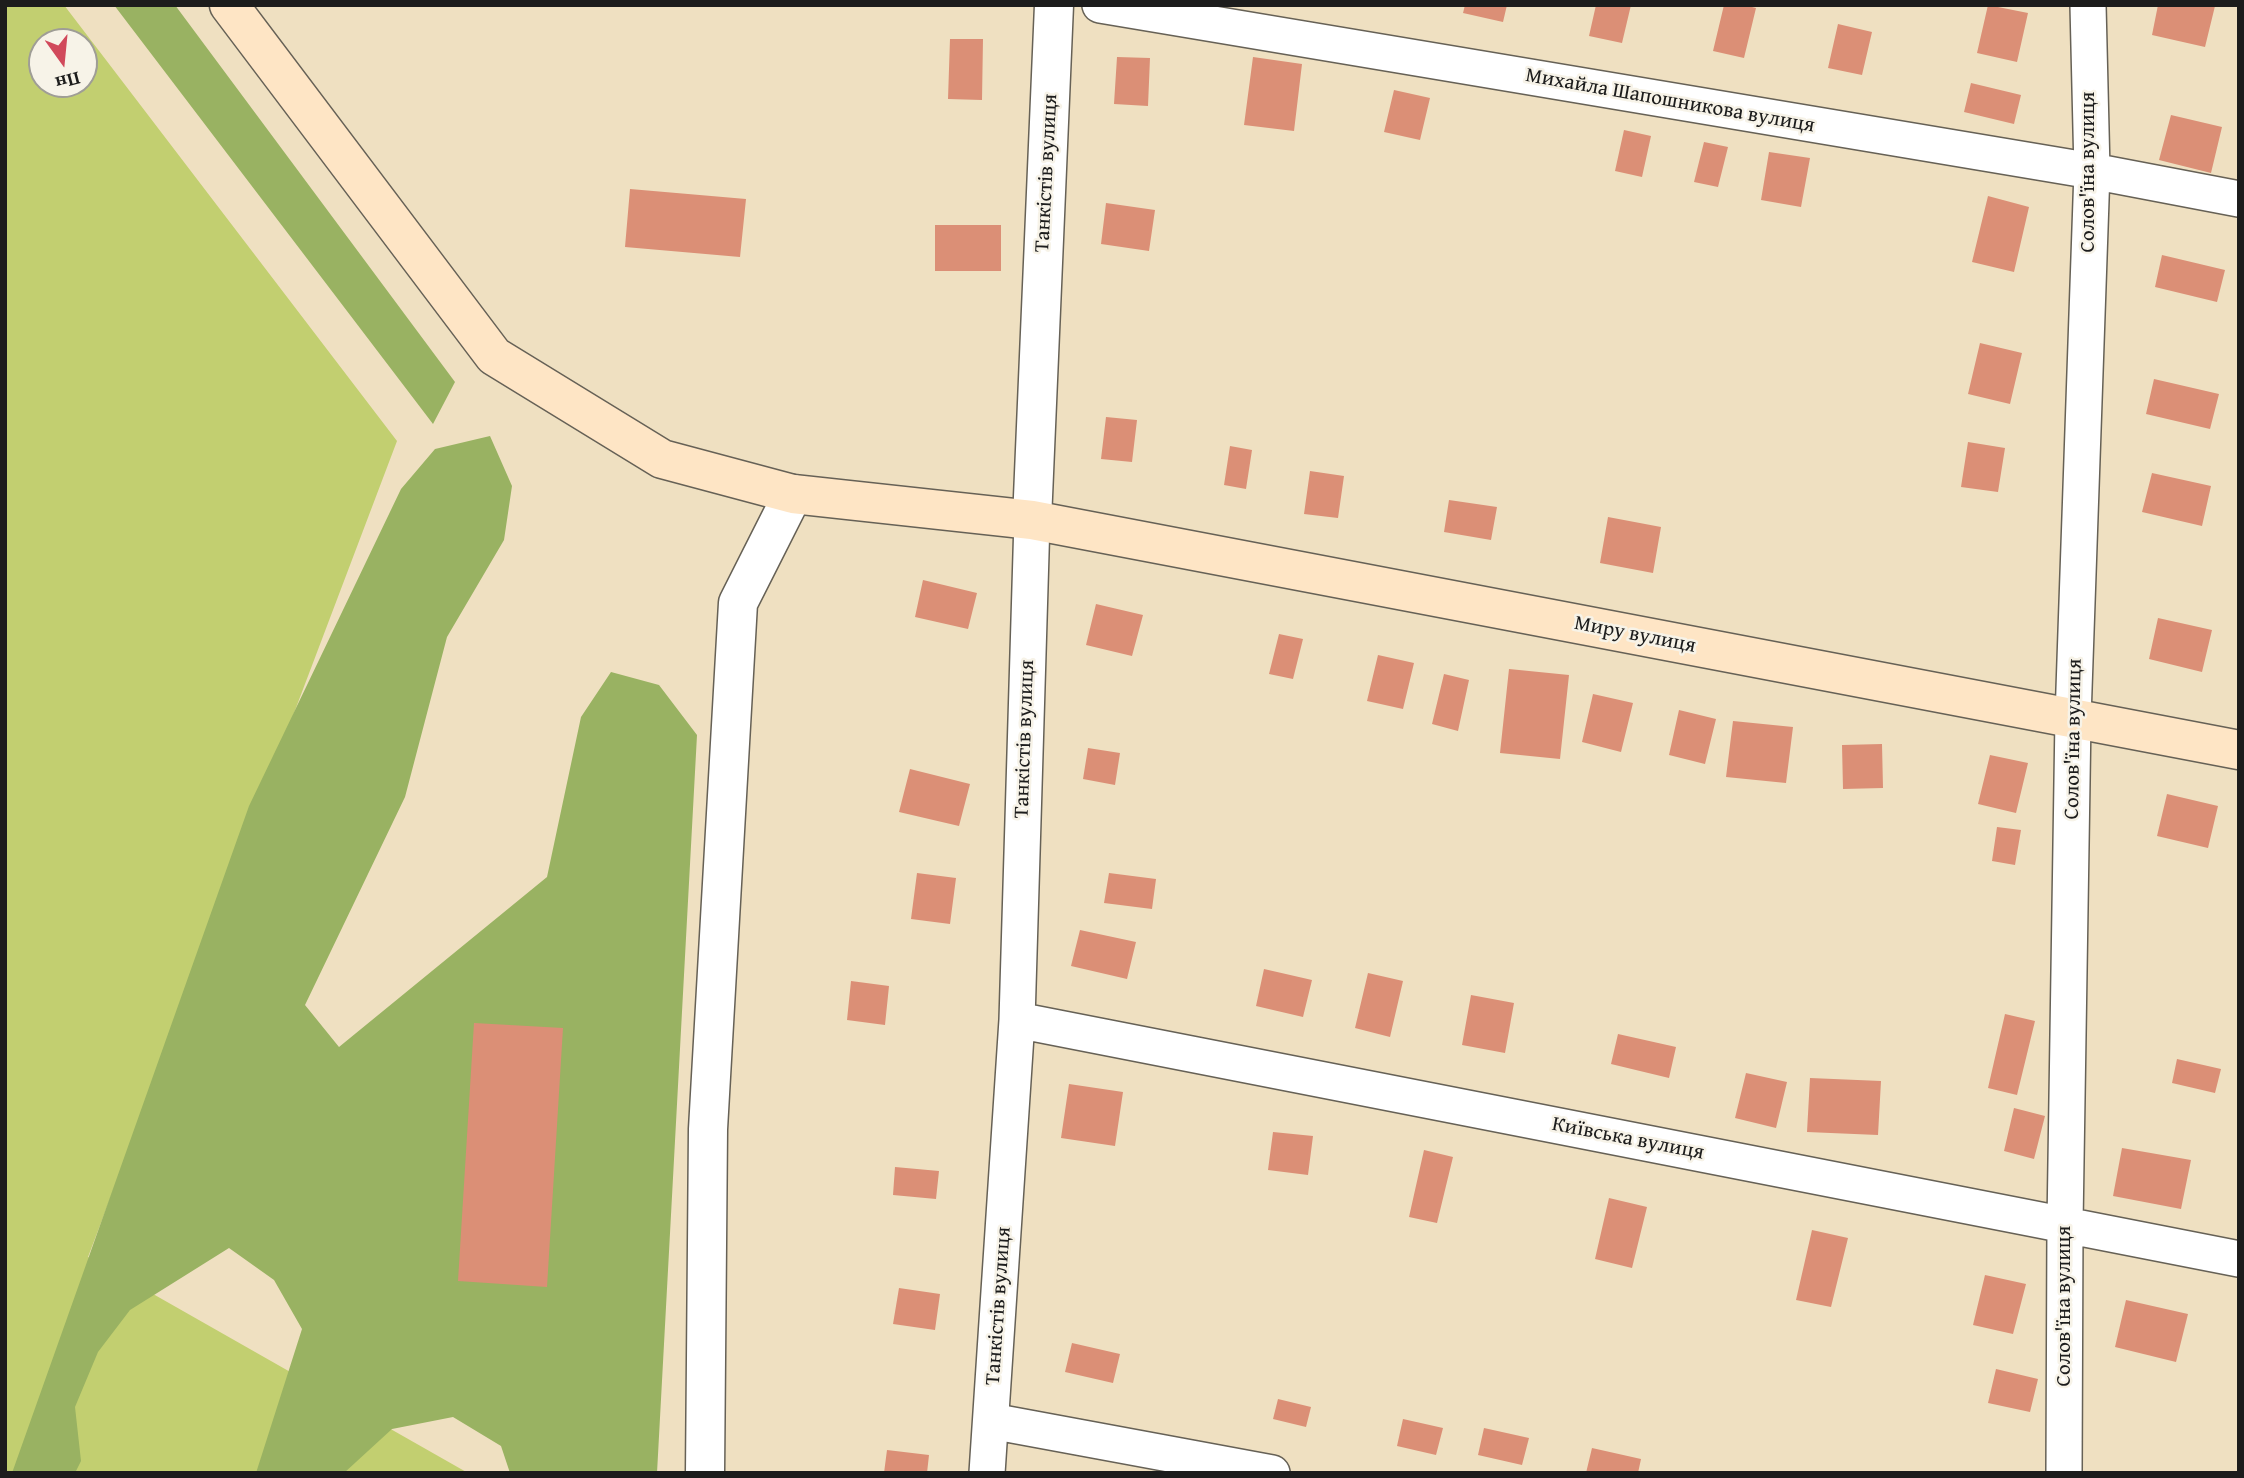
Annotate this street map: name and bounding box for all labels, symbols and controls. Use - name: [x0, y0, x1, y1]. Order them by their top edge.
- north arrow: [28, 28, 98, 98]
- street label: Михайла Шапошникова вулиця: [1523, 63, 1817, 139]
- text: Пн: [52, 65, 83, 98]
- street label: Солов'їна вулиця: [2076, 92, 2102, 252]
- street label: Танкістів вулиця: [1030, 93, 1064, 253]
- street label: Миру вулиця: [1572, 611, 1698, 659]
- street label: Солов'їна вулиця: [2060, 658, 2088, 820]
- street label: Танкістів вулиця: [1010, 659, 1040, 819]
- street label: Київська вулиця: [1550, 1112, 1706, 1166]
- street label: Танкістів вулиця: [981, 1226, 1017, 1386]
- street label: Солов'їна вулиця: [2052, 1226, 2078, 1386]

